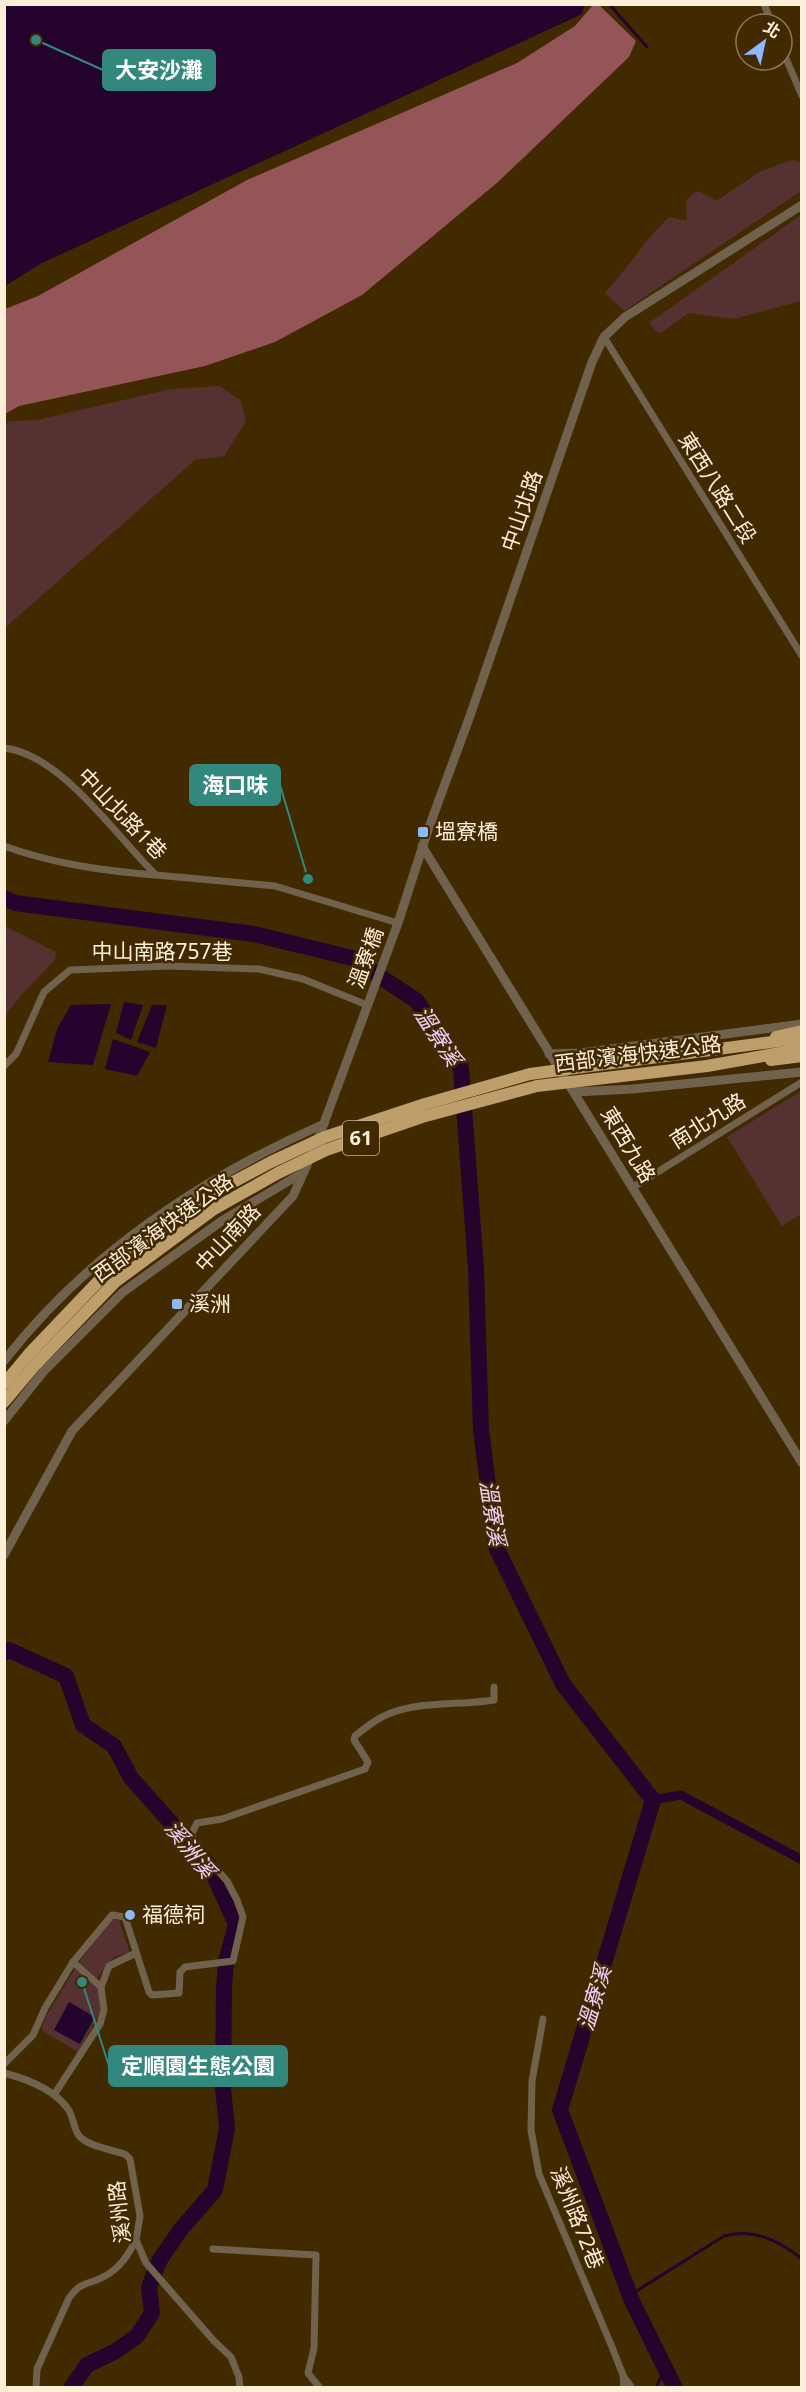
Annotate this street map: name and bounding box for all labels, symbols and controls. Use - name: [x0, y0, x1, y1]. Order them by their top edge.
- north arrow: [734, 12, 794, 72]
- text: 北: [759, 16, 785, 43]
- callout: 大安沙灘: [103, 50, 215, 90]
- text: 大安沙灘: [115, 54, 203, 84]
- street label: 東西八路二段: [673, 427, 763, 548]
- street label: 中山北路: [494, 466, 548, 555]
- street label: 中山北路1巷: [72, 761, 173, 865]
- callout: 海口味: [190, 765, 280, 805]
- text: 海口味: [202, 769, 268, 799]
- place label: 塭寮橋: [435, 817, 498, 845]
- marker: 塭寮橋: [416, 825, 430, 839]
- street label: 溫寮橋: [341, 923, 389, 992]
- street label: 中山南路757巷: [91, 937, 233, 965]
- water label: 溫寮溪: [408, 1000, 471, 1074]
- street label: 西部濱海快速公路: [553, 1029, 723, 1077]
- street label: 南北九路: [664, 1086, 751, 1154]
- street label: 東西九路: [595, 1101, 662, 1188]
- road number: 61: [343, 1121, 379, 1155]
- street label: 西部濱海快速公路: [86, 1166, 239, 1288]
- street label: 中山南路: [188, 1197, 266, 1278]
- place label: 溪洲: [189, 1289, 231, 1317]
- marker: 溪洲: [170, 1297, 184, 1311]
- water label: 溫寮溪: [474, 1478, 514, 1551]
- water label: 溪洲溪: [159, 1813, 225, 1886]
- place label: 福德祠: [142, 1900, 205, 1928]
- marker: 福德祠: [123, 1908, 137, 1922]
- water label: 溫寮溪: [569, 1959, 618, 2034]
- callout: 定順園生態公園: [109, 2046, 287, 2086]
- text: 定順園生態公園: [121, 2050, 275, 2080]
- street label: 溪州路72巷: [545, 2162, 611, 2273]
- street label: 溪州路: [102, 2179, 136, 2245]

